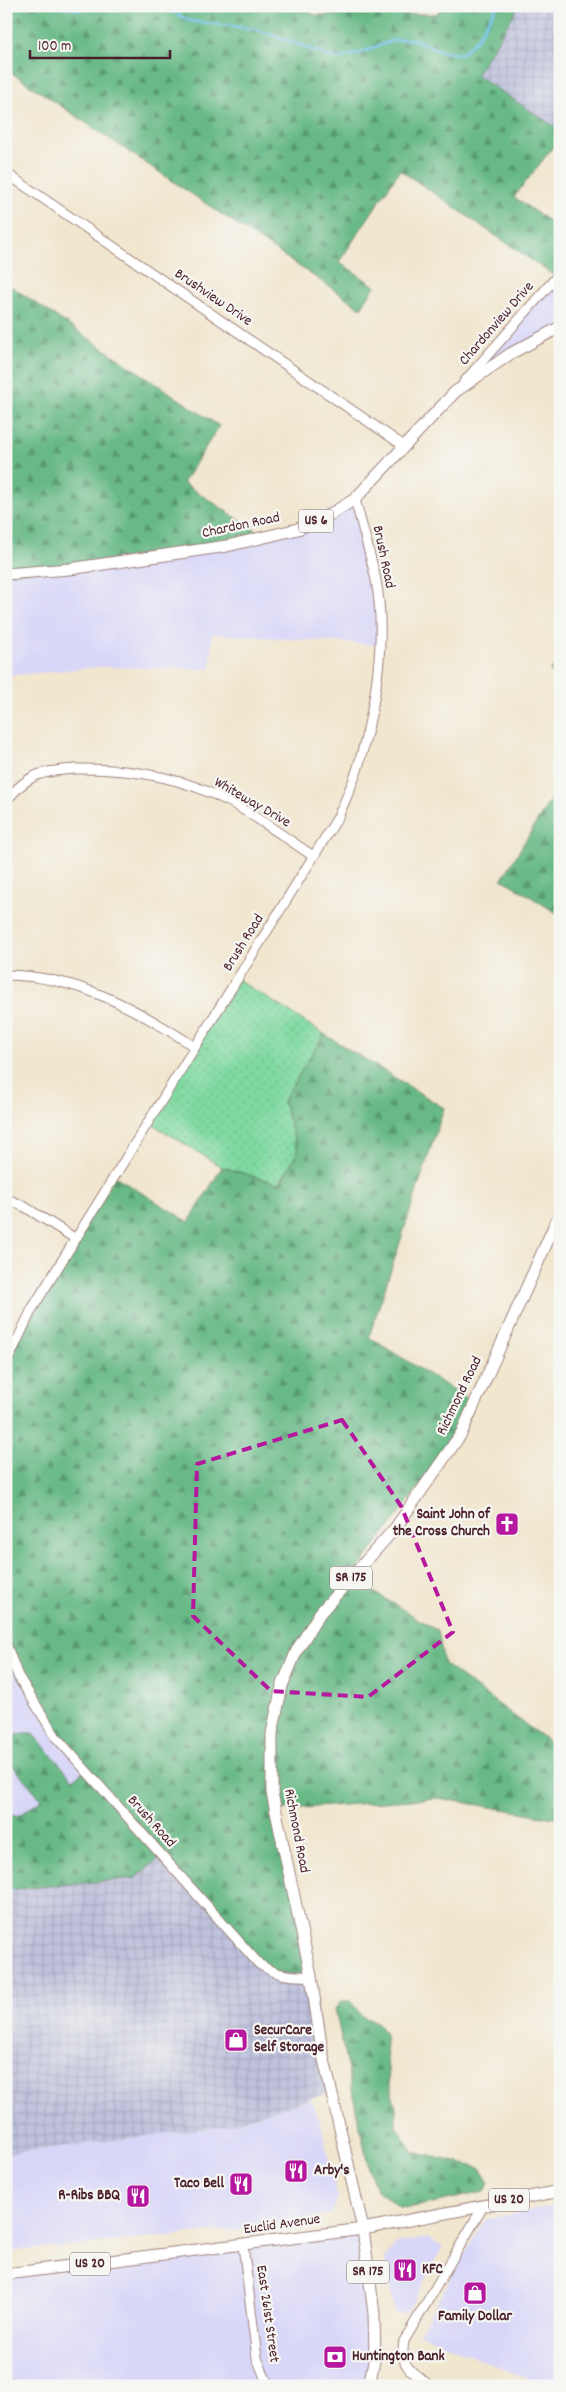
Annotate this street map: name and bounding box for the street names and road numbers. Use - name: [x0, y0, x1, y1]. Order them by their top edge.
- street label: Brushview Drive: [170, 264, 257, 332]
- street label: Chardonview Drive: [454, 277, 540, 371]
- street label: Chardon Road: [200, 507, 282, 545]
- road number: US 6: [298, 510, 334, 532]
- street label: Brush Road: [366, 524, 400, 590]
- street label: Whiteway Drive: [209, 772, 295, 834]
- street label: Brush Road: [218, 910, 270, 976]
- street label: Richmond Road: [431, 1353, 489, 1439]
- road number: SR 175: [330, 1566, 372, 1590]
- street label: Richmond Road: [277, 1787, 315, 1875]
- street label: Brush Road: [121, 1791, 181, 1853]
- road number: US 20: [489, 2188, 529, 2212]
- street label: Euclid Avenue: [242, 2209, 322, 2241]
- road number: US 20: [70, 2252, 110, 2276]
- road number: SR 175: [347, 2260, 389, 2284]
- street label: East 261st Street: [249, 2264, 285, 2365]

